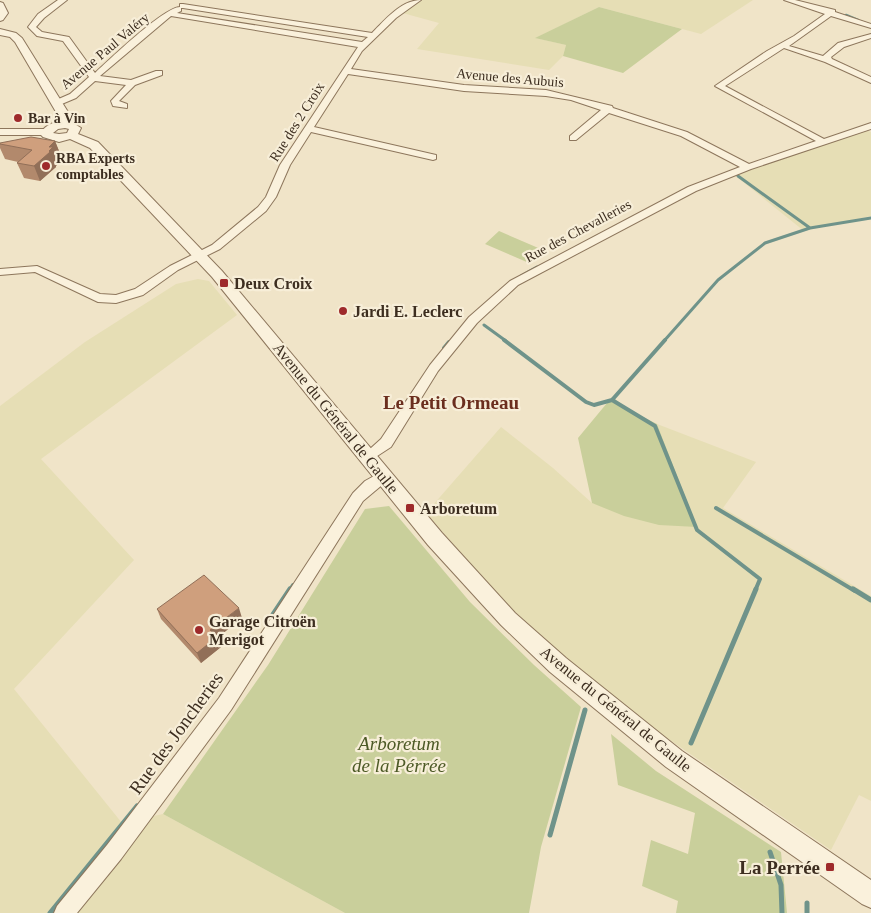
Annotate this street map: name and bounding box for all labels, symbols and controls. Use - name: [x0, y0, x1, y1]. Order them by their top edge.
- street label: Avenue Paul Valéry: [58, 10, 152, 92]
- street label: Avenue des Aubuis: [456, 66, 564, 90]
- street label: Rue des 2 Croix: [267, 80, 327, 164]
- place label: Bar à Vin: [28, 111, 86, 126]
- marker: Bar à Vin: [12, 112, 24, 124]
- place label: RBA Experts comptables: [56, 151, 136, 182]
- marker: RBA Experts comptables: [40, 160, 52, 172]
- street label: Rue des Chevalleries: [522, 197, 634, 265]
- place label: Deux Croix: [234, 275, 312, 292]
- marker: Deux Croix: [218, 277, 230, 289]
- place label: Jardi E. Leclerc: [353, 303, 462, 320]
- marker: Jardi E. Leclerc: [337, 305, 349, 317]
- street label: Avenue du Général de Gaulle: [270, 339, 402, 497]
- district label: Le Petit Ormeau: [383, 392, 519, 413]
- place label: Arboretum: [420, 500, 498, 517]
- marker: Arboretum: [404, 502, 416, 514]
- place label: Garage Citroën Merigot: [209, 613, 316, 649]
- marker: Garage Citroën Merigot: [193, 624, 205, 636]
- street label: Avenue du Général de Gaulle: [537, 643, 695, 775]
- street label: Rue des Joncheries: [125, 668, 227, 798]
- park label: Arboretum de la Pérrée: [352, 733, 446, 776]
- place label: La Perrée: [739, 857, 820, 878]
- marker: La Perrée: [824, 861, 836, 873]

